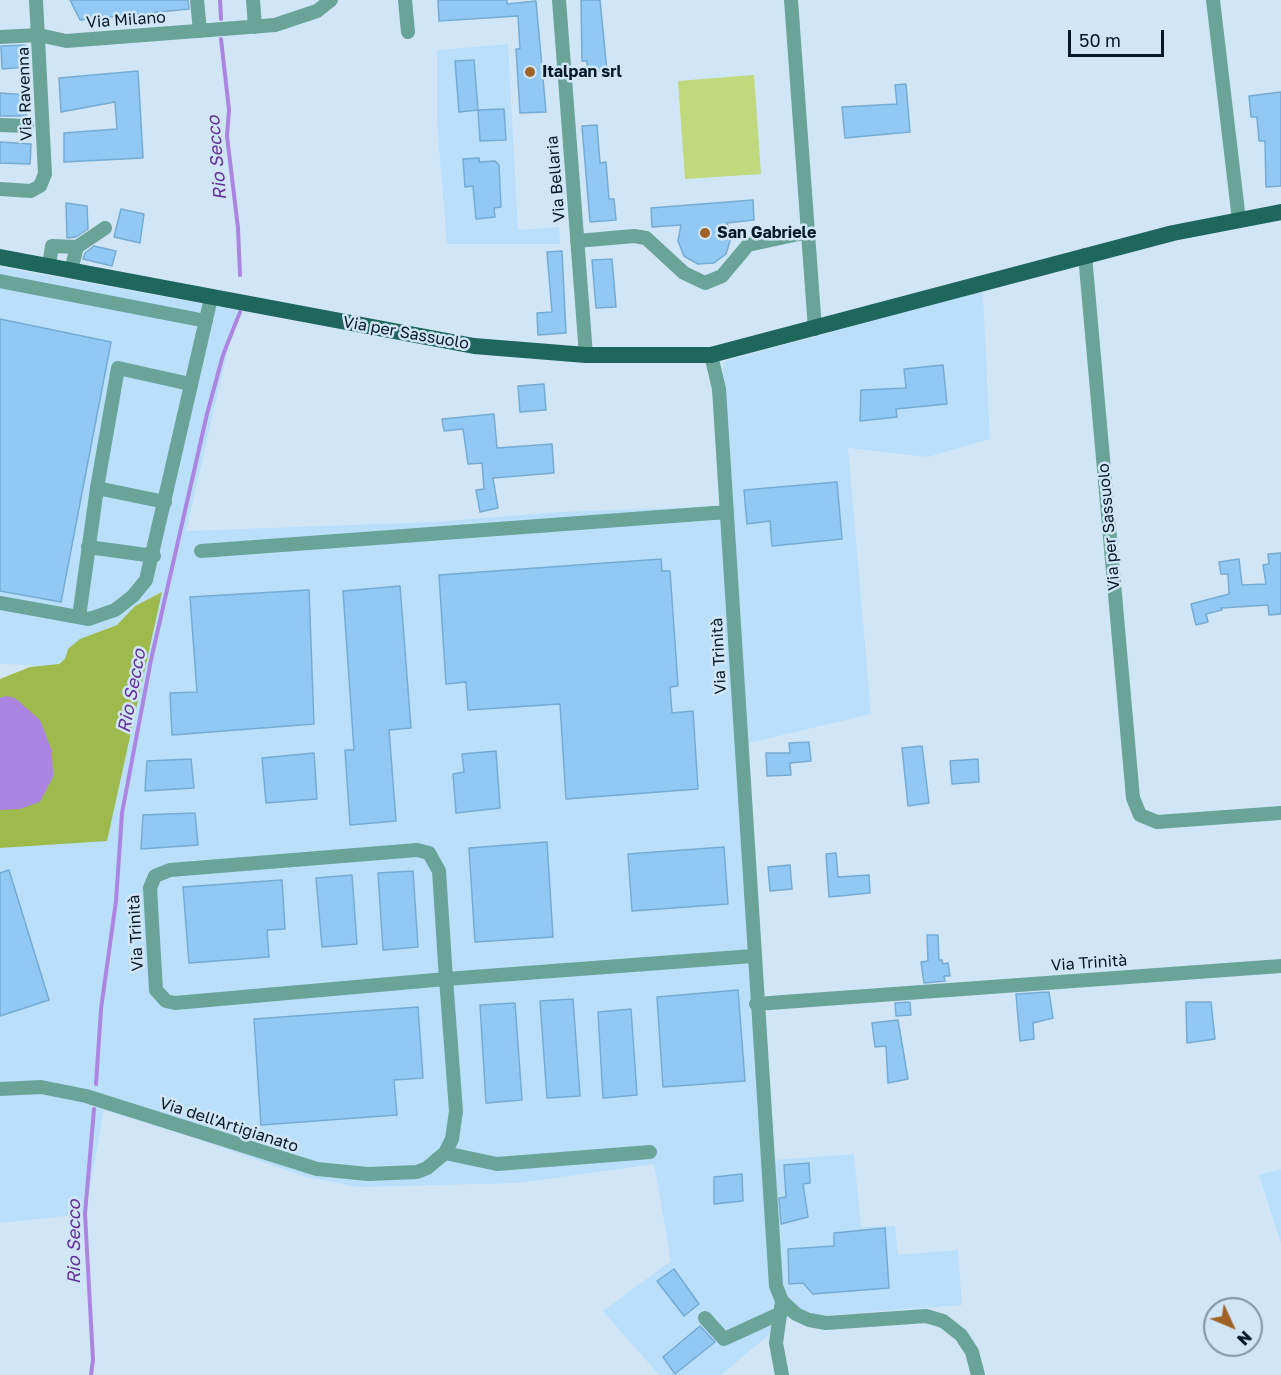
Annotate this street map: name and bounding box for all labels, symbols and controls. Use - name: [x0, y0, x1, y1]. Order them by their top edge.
- street label: Via Milano: [86, 8, 166, 32]
- scale bar: [1071, 18, 1167, 56]
- text: 50 m: [1079, 29, 1121, 51]
- street label: Via Ravenna: [14, 47, 36, 141]
- place label: Italpan srl: [542, 62, 622, 82]
- marker: Italpan srl: [523, 65, 537, 79]
- water label: Rio Secco: [203, 115, 231, 201]
- street label: Via Bellaria: [543, 135, 569, 223]
- place label: San Gabriele: [717, 223, 816, 243]
- marker: San Gabriele: [698, 226, 712, 240]
- street label: Via per Sassuolo: [342, 312, 470, 354]
- street label: Via per Sassuolo: [1094, 463, 1124, 591]
- street label: Via Trinità: [707, 617, 731, 695]
- water label: Rio Secco: [113, 647, 151, 735]
- street label: Via Trinità: [124, 894, 148, 972]
- street label: Via Trinità: [1050, 951, 1128, 975]
- street label: Via dell'Artigianato: [157, 1093, 301, 1157]
- water label: Rio Secco: [63, 1200, 85, 1284]
- north arrow: [1203, 1297, 1263, 1357]
- text: N: [1233, 1327, 1256, 1349]

